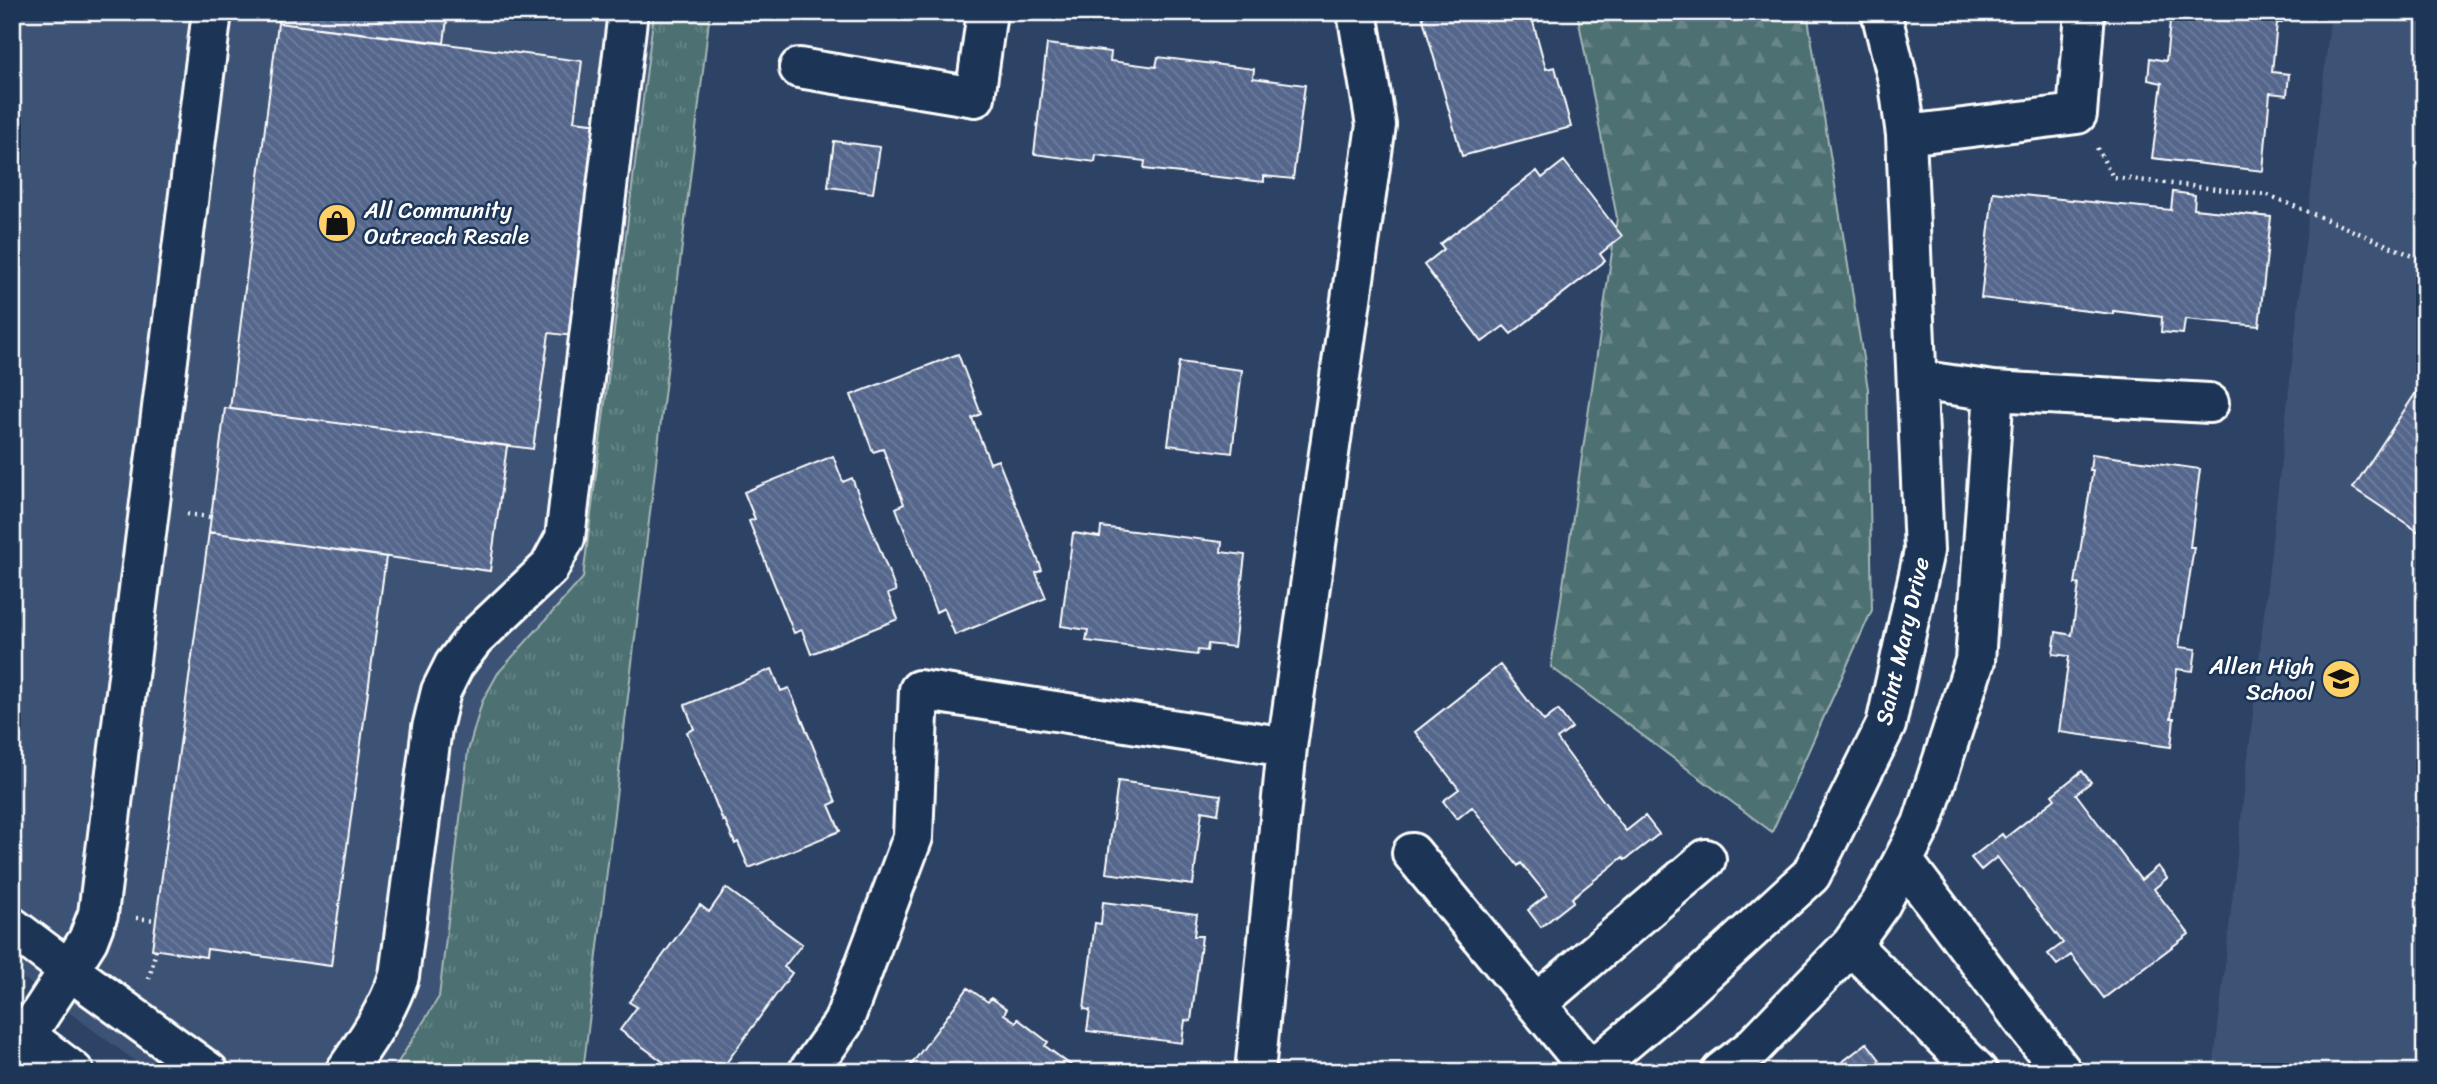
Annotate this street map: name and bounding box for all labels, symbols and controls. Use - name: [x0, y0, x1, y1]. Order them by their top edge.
- place label: All Community Outreach Resale: [363, 190, 529, 257]
- shop icon: All Community Outreach Resale: [316, 202, 358, 244]
- street label: Saint Mary Drive: [1863, 553, 1942, 729]
- place label: Allen High School: [2208, 646, 2314, 713]
- school or university icon: Allen High School: [2320, 658, 2362, 700]

